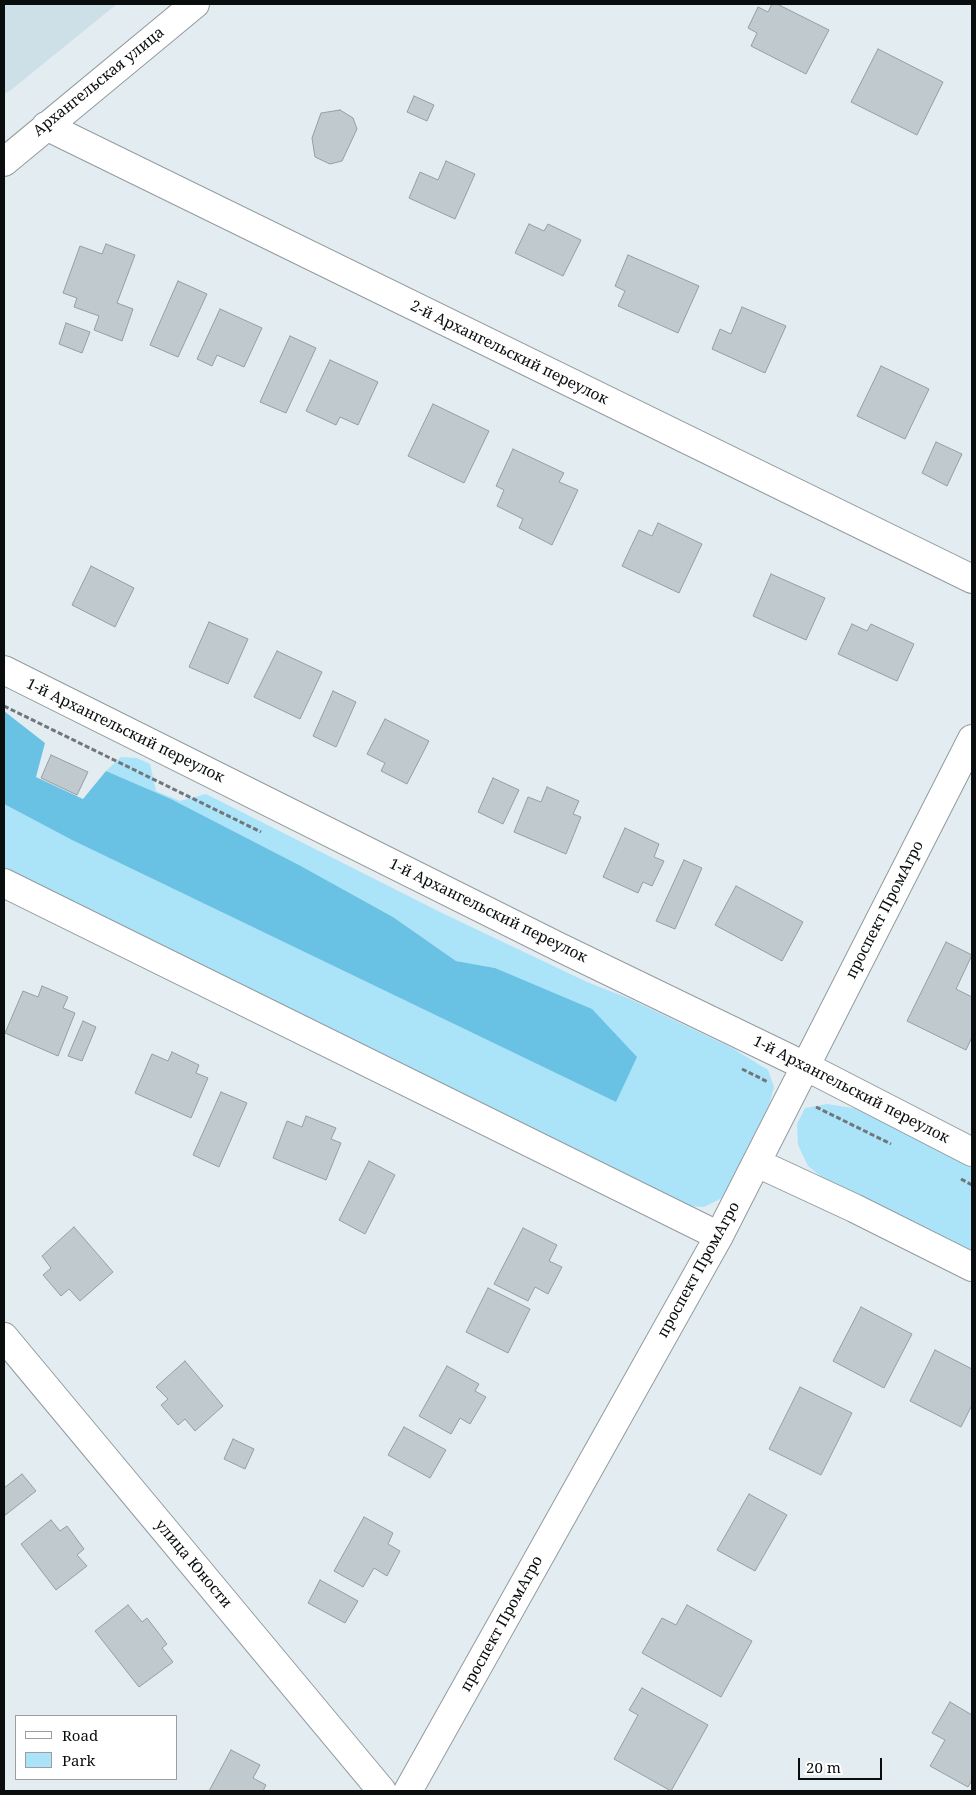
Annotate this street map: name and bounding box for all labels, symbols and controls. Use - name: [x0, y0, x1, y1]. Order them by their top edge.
- street label: Архангельская улица: [30, 24, 168, 140]
- street label: 2-й Архангельский переулок: [407, 297, 611, 409]
- street label: 1-й Архангельский переулок: [23, 675, 227, 787]
- street label: проспект ПромАгро: [842, 838, 928, 982]
- street label: 1-й Архангельский переулок: [386, 855, 590, 967]
- street label: 1-й Архангельский переулок: [750, 1032, 952, 1148]
- street label: проспект ПромАгро: [654, 1199, 744, 1341]
- street label: улица Юности: [151, 1516, 235, 1612]
- street label: проспект ПромАгро: [457, 1553, 547, 1695]
- legend: [15, 1715, 178, 1780]
- text: Road: [62, 1725, 98, 1745]
- scale bar: [801, 1748, 885, 1780]
- text: Park: [62, 1750, 95, 1770]
- text: 20 m: [806, 1757, 841, 1777]

